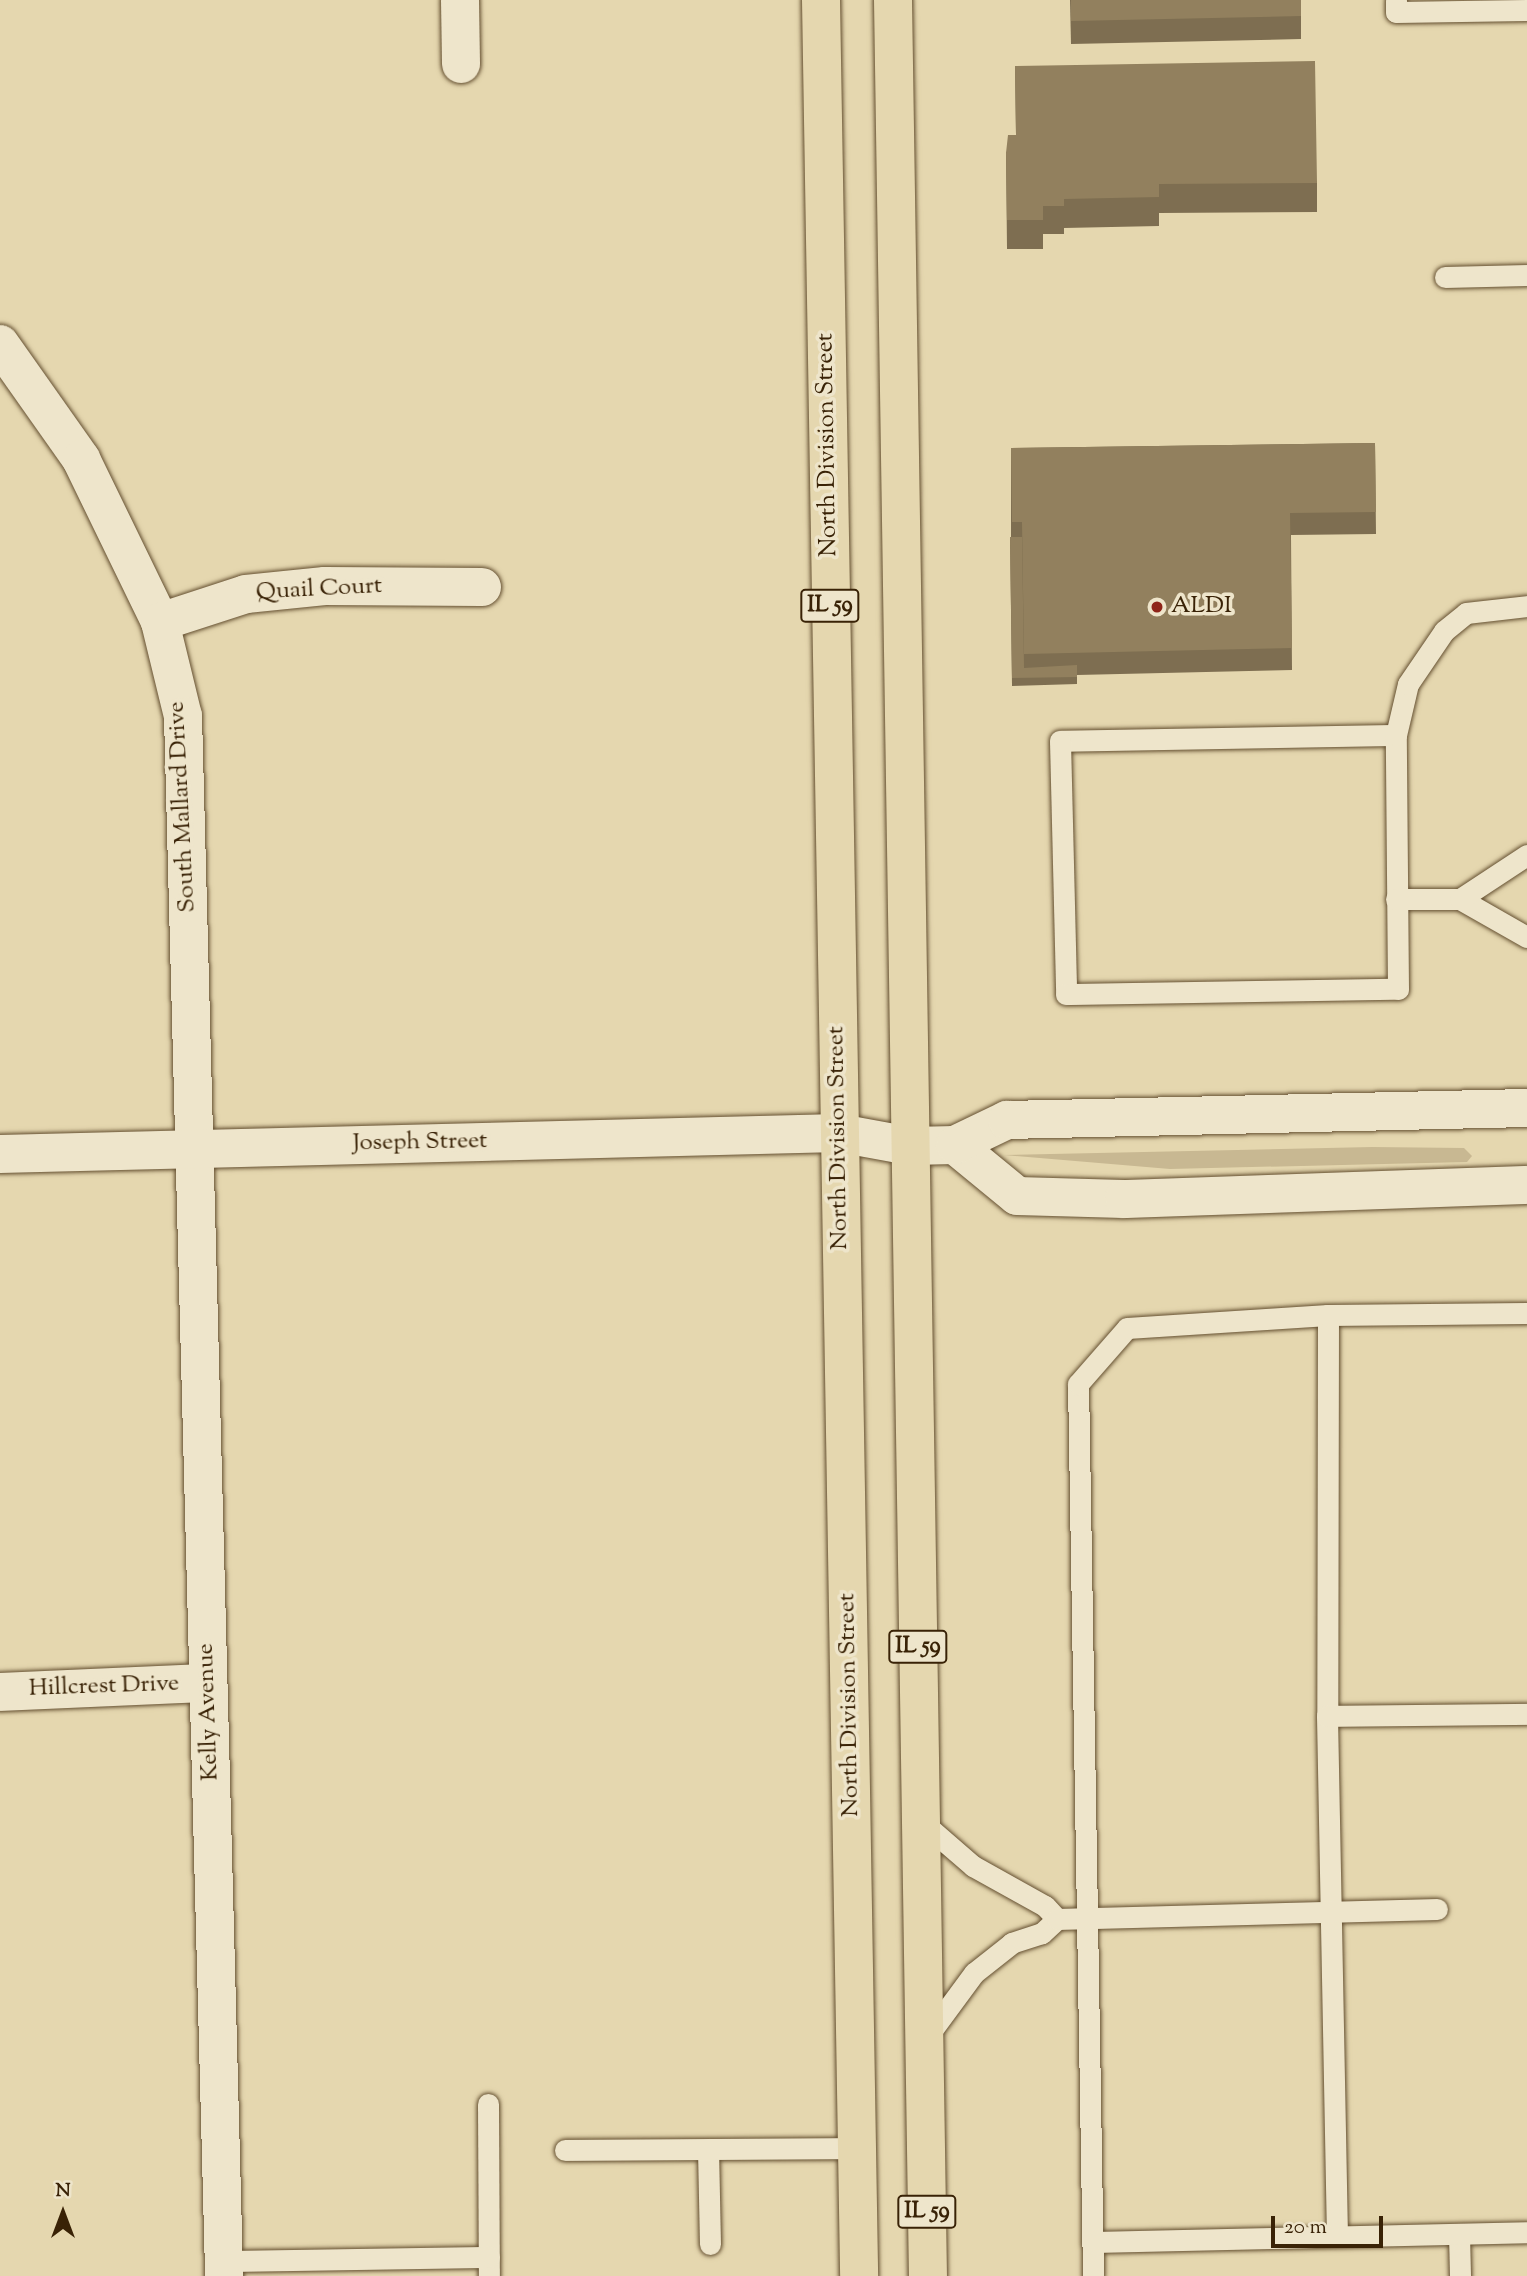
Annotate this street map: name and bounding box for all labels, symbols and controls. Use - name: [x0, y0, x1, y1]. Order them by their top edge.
- street label: North Division Street: [812, 333, 844, 557]
- street label: Quail Court: [255, 572, 383, 608]
- road number: IL 59: [800, 586, 860, 626]
- place label: ALDI: [1171, 593, 1232, 621]
- marker: ALDI: [1149, 599, 1165, 615]
- street label: South Mallard Drive: [163, 701, 203, 913]
- street label: North Division Street: [823, 1026, 855, 1250]
- street label: Joseph Street: [352, 1127, 488, 1159]
- street label: North Division Street: [834, 1593, 866, 1817]
- road number: IL 59: [888, 1628, 948, 1666]
- street label: Kelly Avenue: [192, 1643, 226, 1781]
- street label: Hillcrest Drive: [28, 1670, 180, 1704]
- north arrow: [28, 2178, 98, 2248]
- text: N: [55, 2178, 71, 2205]
- road number: IL 59: [897, 2192, 957, 2232]
- scale bar: [1275, 2202, 1387, 2246]
- text: 20 m: [1284, 2213, 1327, 2243]

